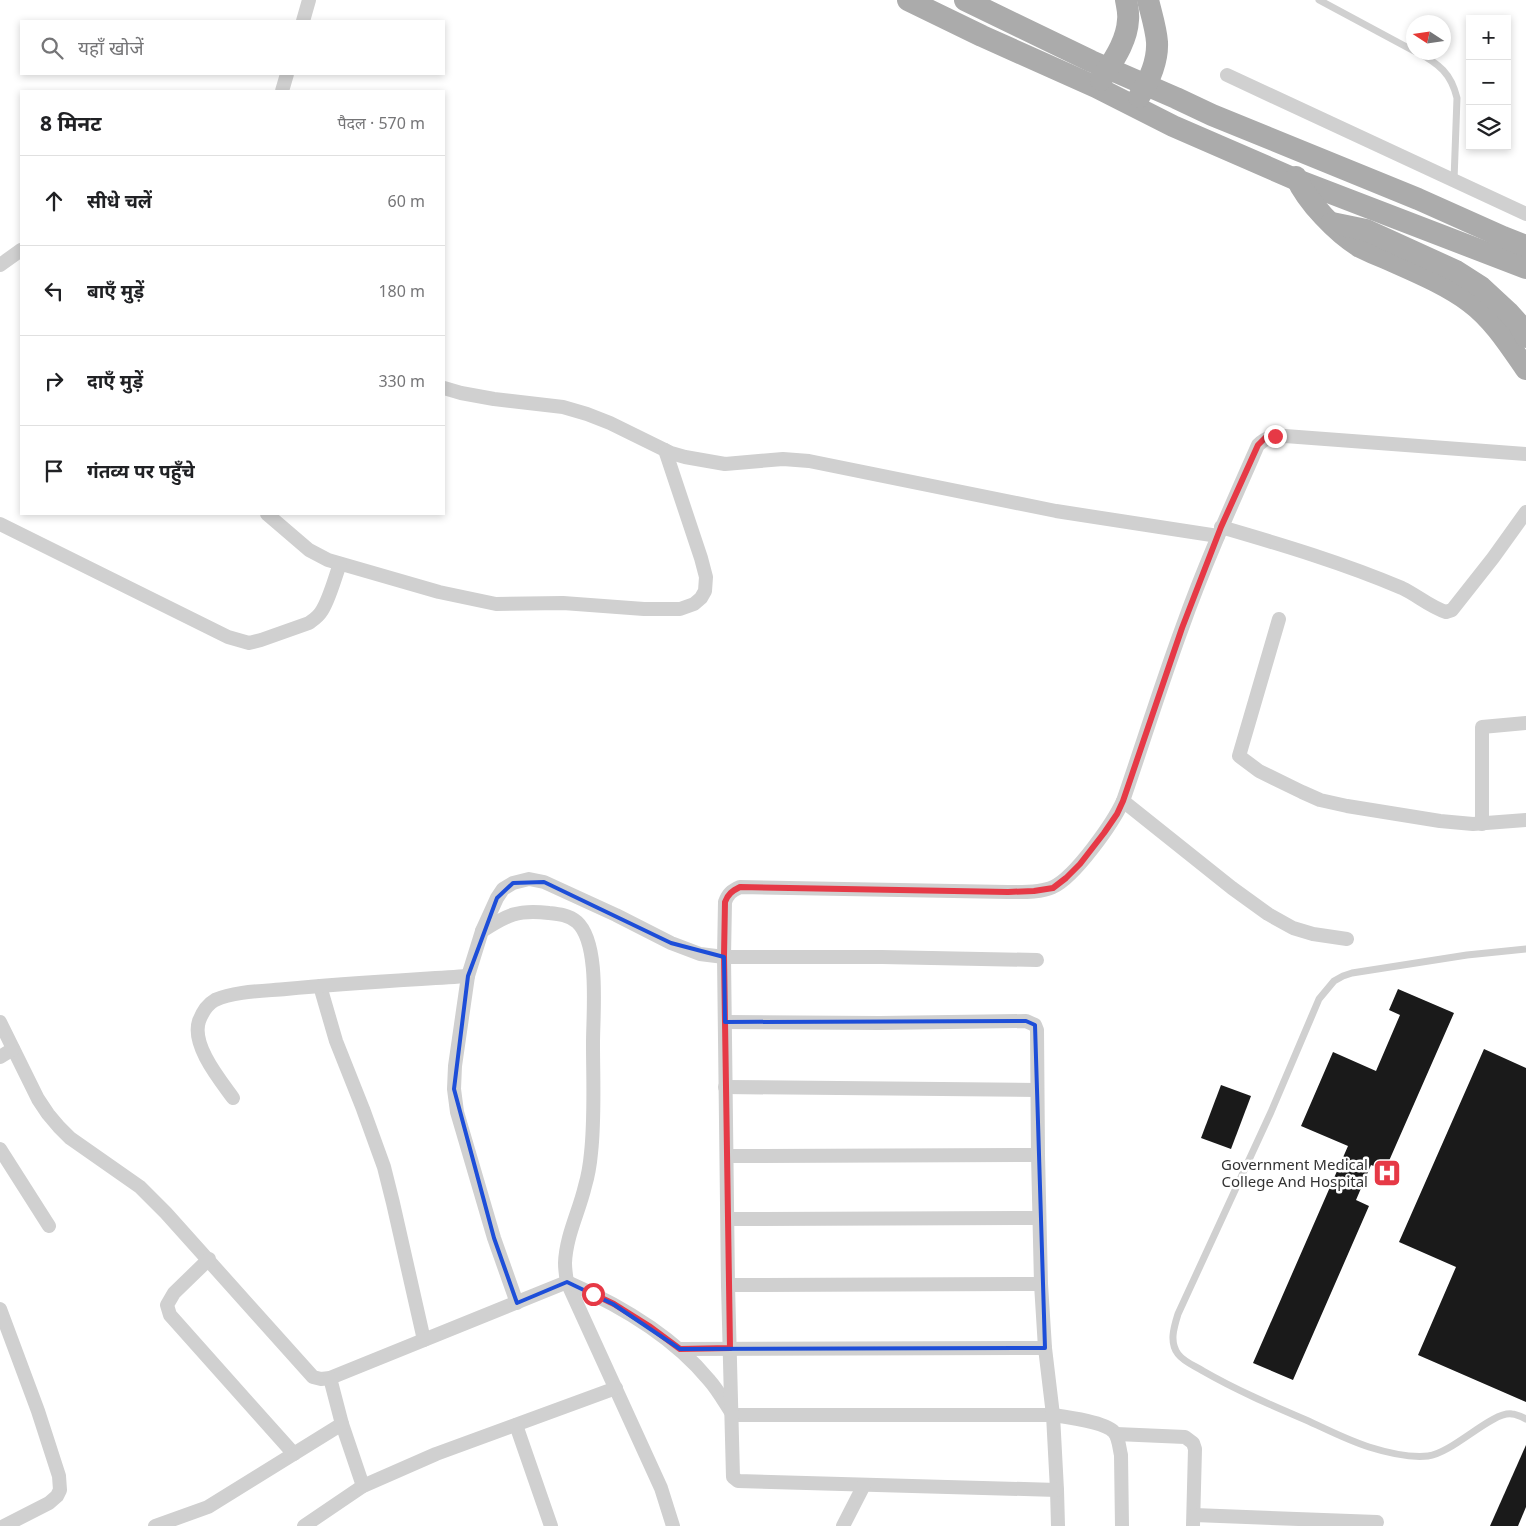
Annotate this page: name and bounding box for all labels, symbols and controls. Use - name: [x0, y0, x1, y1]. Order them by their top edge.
- north arrow: [1406, 15, 1451, 60]
- map controls: [1466, 15, 1511, 150]
- button: +: [1466, 15, 1511, 60]
- search box: [20, 20, 445, 75]
- icon: search: [38, 34, 66, 62]
- text: यहाँ खोजें: [78, 35, 144, 61]
- button: −: [1466, 60, 1511, 105]
- button: layers: [1466, 105, 1511, 150]
- text: 8 मिनट: [40, 109, 102, 137]
- text: पैदल · 570 m: [337, 112, 425, 134]
- icon: ahead: [40, 187, 68, 215]
- text: सीधे चलें: [87, 188, 152, 214]
- text: 60 m: [388, 190, 425, 212]
- icon: left: [40, 277, 68, 305]
- text: बाएँ मुड़ें: [87, 278, 144, 304]
- text: 180 m: [378, 280, 425, 302]
- icon: right: [40, 367, 68, 395]
- text: दाएँ मुड़ें: [87, 368, 143, 394]
- text: 330 m: [378, 370, 425, 392]
- route end: [1264, 425, 1287, 448]
- icon: arrive: [40, 457, 68, 485]
- text: गंतव्य पर पहुँचे: [87, 458, 195, 484]
- place label: Government Medical College And Hospital: [1221, 1154, 1368, 1191]
- hospital icon: Government Medical College And Hospital: [1372, 1158, 1402, 1188]
- route start: [582, 1283, 605, 1306]

